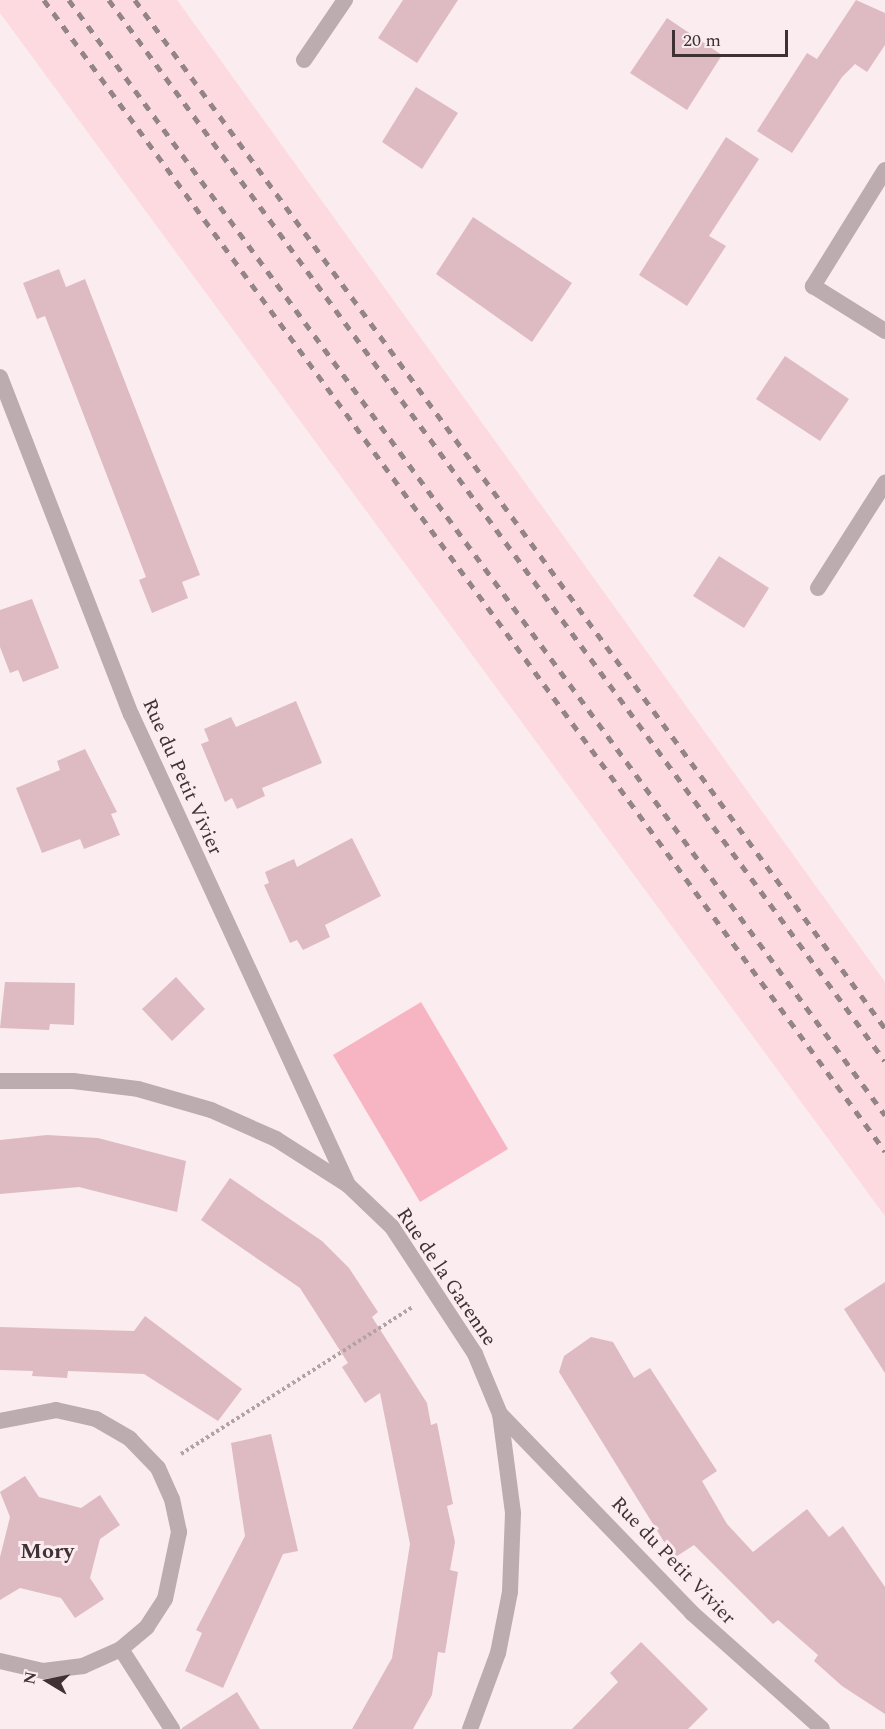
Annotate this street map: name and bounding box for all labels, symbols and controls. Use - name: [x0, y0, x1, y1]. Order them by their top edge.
- scale bar: [675, 18, 790, 56]
- text: 20 m: [683, 27, 721, 54]
- street label: Rue du Petit Vivier: [137, 695, 227, 859]
- street label: Rue de la Garenne: [391, 1203, 501, 1351]
- street label: Rue du Petit Vivier: [606, 1492, 740, 1630]
- district label: Mory: [20, 1539, 74, 1565]
- north arrow: [18, 1651, 78, 1711]
- text: N: [17, 1669, 43, 1686]

